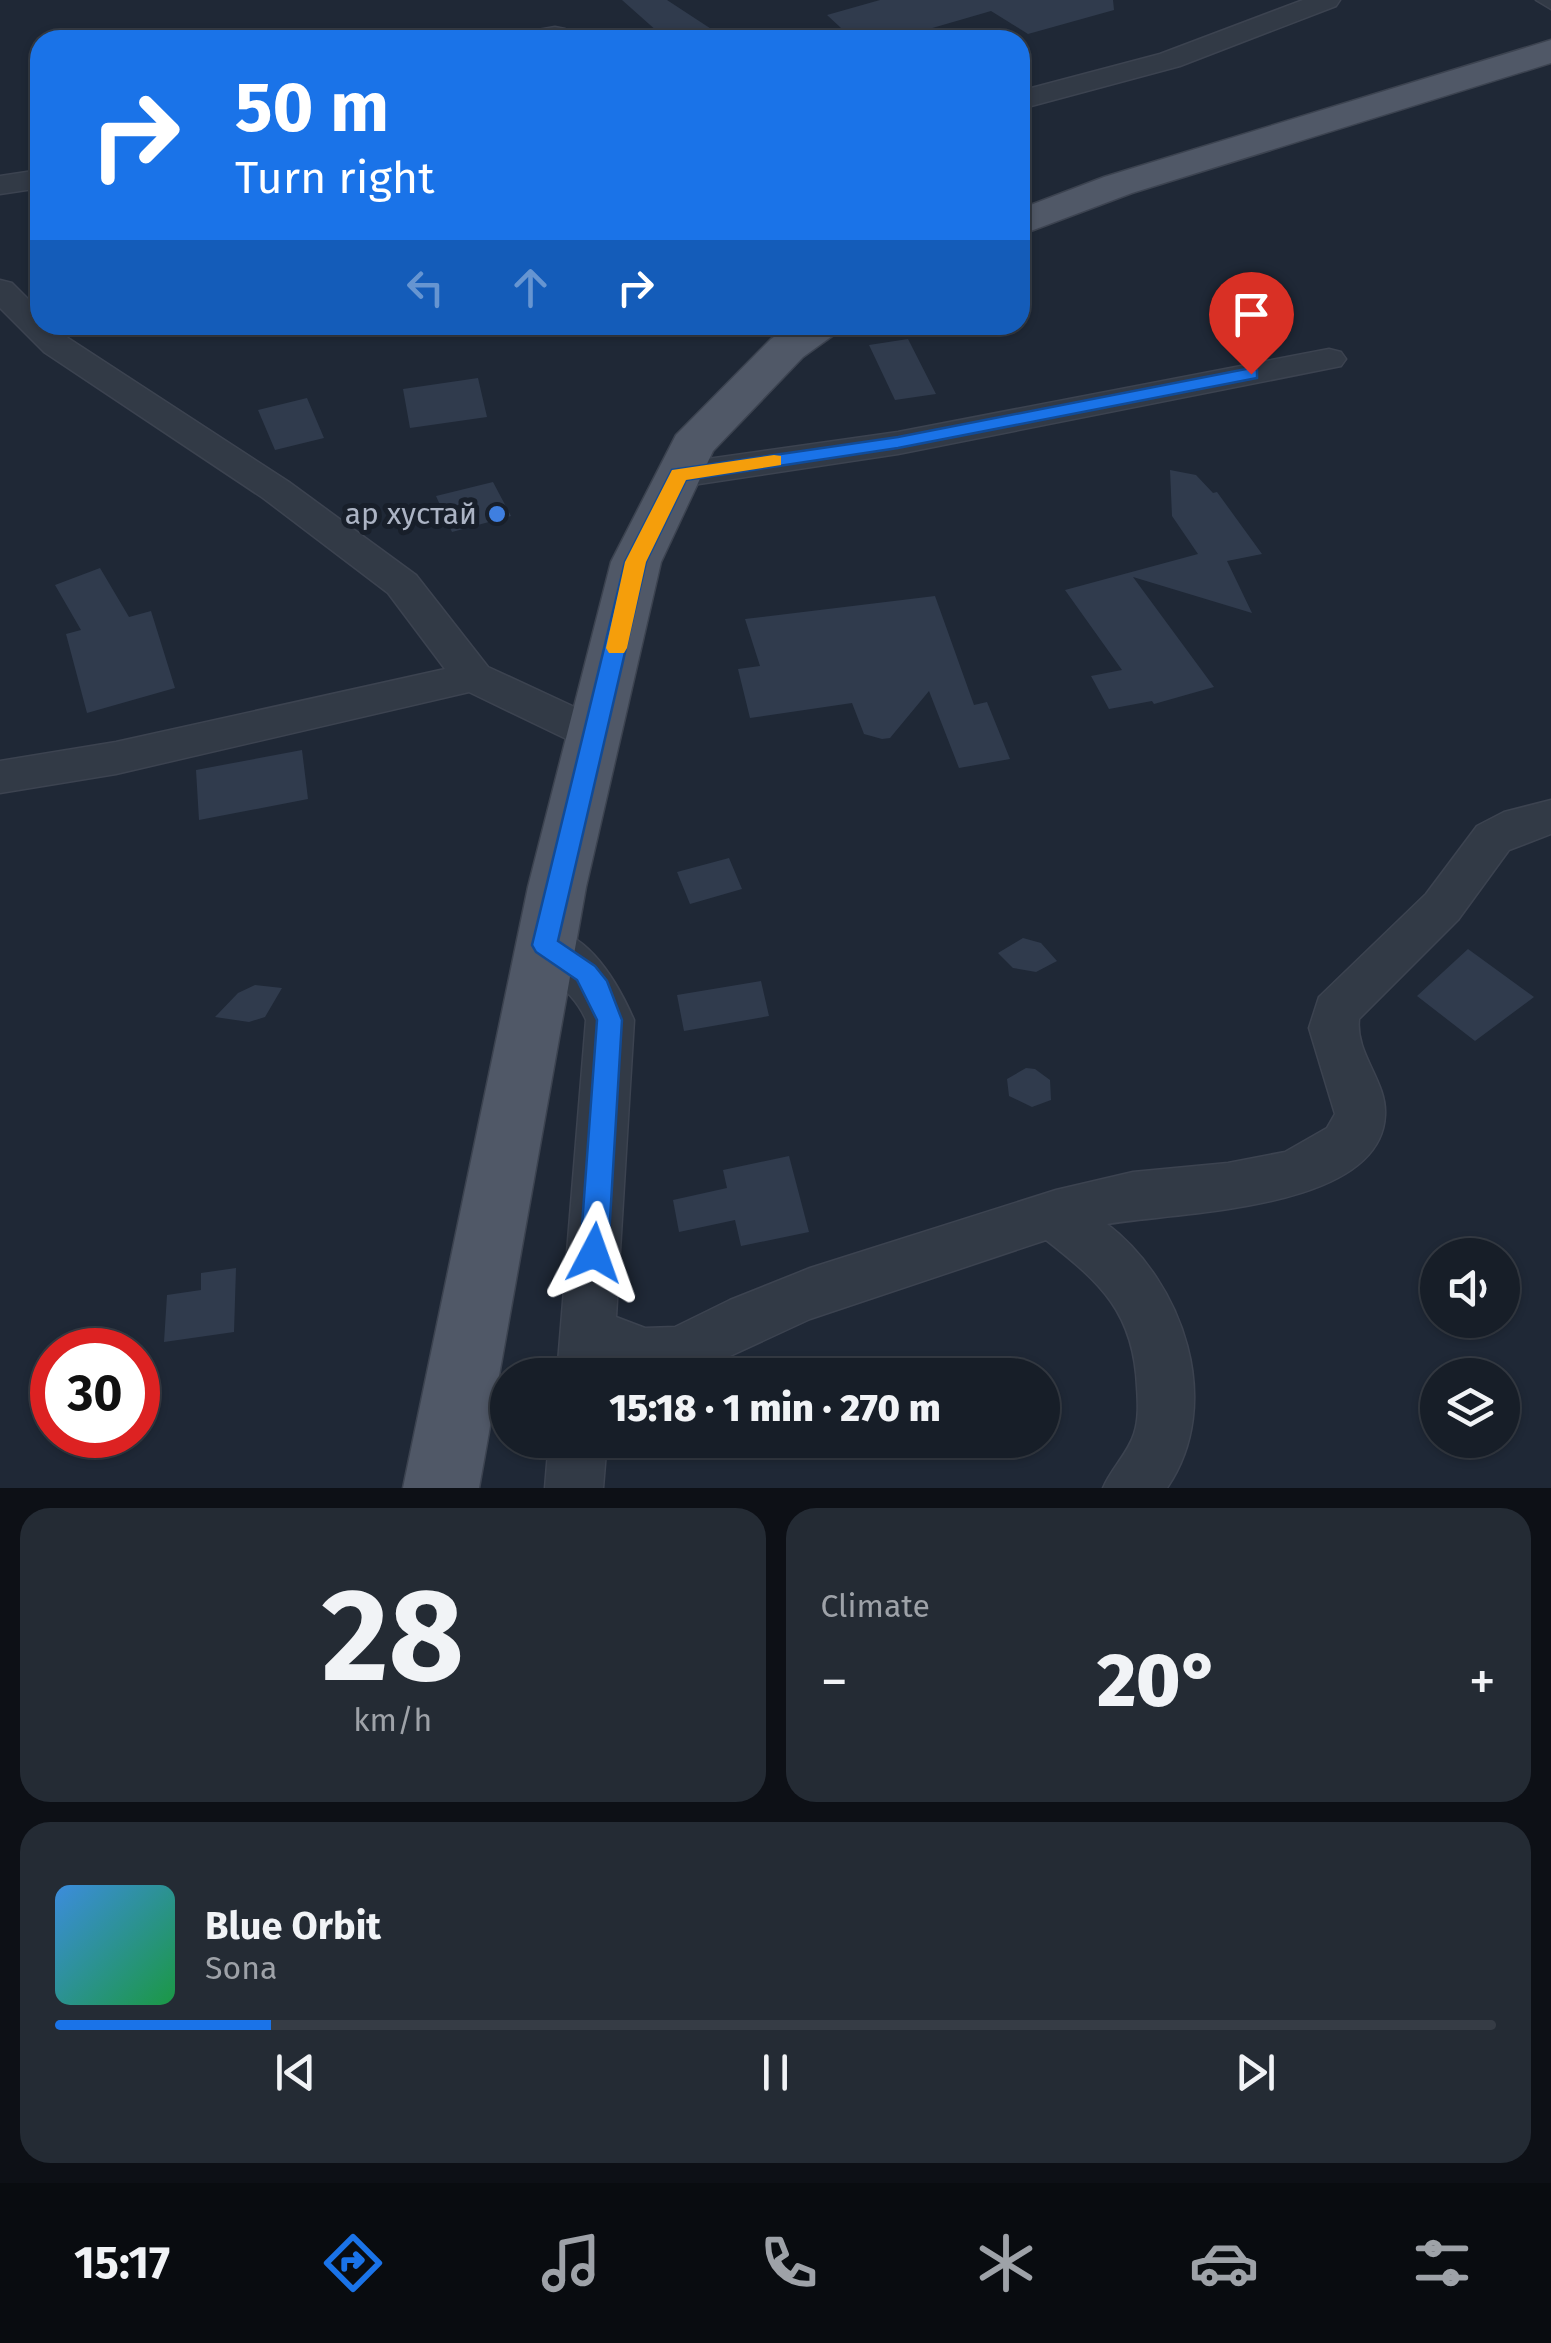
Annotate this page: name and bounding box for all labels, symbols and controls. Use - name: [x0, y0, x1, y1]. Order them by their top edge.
- text: 50 m: [235, 66, 389, 150]
- icon: right: [70, 70, 200, 200]
- text: Turn right: [235, 151, 434, 205]
- icon: left: [398, 260, 453, 315]
- icon: ahead: [503, 260, 558, 315]
- icon: right: [608, 260, 663, 315]
- pin: [1209, 272, 1294, 375]
- icon: arrive: [1224, 287, 1279, 342]
- place label: ар хустай: [345, 496, 477, 532]
- marker: ар хустай: [486, 503, 508, 525]
- position arrow: [542, 1201, 646, 1305]
- map controls: [1420, 1238, 1520, 1458]
- button: sound: [1420, 1238, 1520, 1338]
- speed limit sign: 30: [30, 1328, 160, 1458]
- button: layers: [1420, 1358, 1520, 1458]
- text: 15:18 · 1 min · 270 m: [609, 1385, 941, 1431]
- text: 28: [321, 1558, 464, 1714]
- text: Climate: [821, 1587, 930, 1625]
- text: 20°: [1097, 1636, 1220, 1726]
- text: −: [821, 1649, 848, 1715]
- text: +: [1469, 1649, 1496, 1715]
- text: km/h: [353, 1701, 432, 1739]
- text: Blue Orbit: [205, 1903, 381, 1949]
- text: Sona: [205, 1949, 277, 1987]
- icon: previous: [268, 2045, 323, 2100]
- icon: pause: [748, 2045, 803, 2100]
- icon: next: [1228, 2045, 1283, 2100]
- icon: directions: [318, 2228, 388, 2298]
- icon: music: [536, 2228, 606, 2298]
- icon: phone: [754, 2228, 824, 2298]
- icon: climate: [971, 2228, 1041, 2298]
- icon: car: [1189, 2228, 1259, 2298]
- icon: filters: [1407, 2228, 1477, 2298]
- text: 15:17: [74, 2236, 170, 2290]

